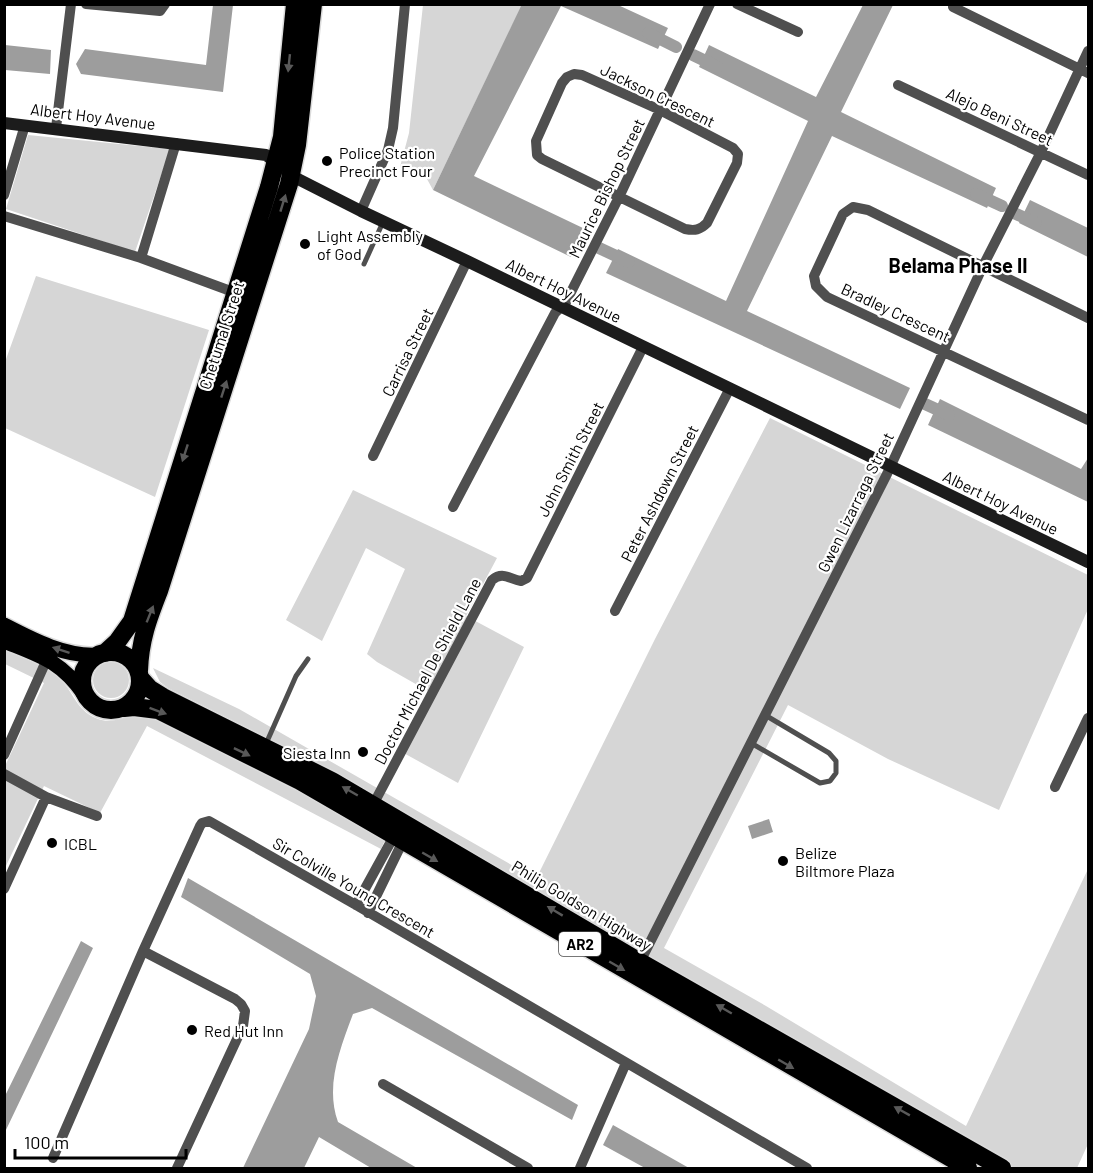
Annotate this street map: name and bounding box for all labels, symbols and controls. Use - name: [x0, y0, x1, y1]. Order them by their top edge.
- one-way arrow: [284, 53, 294, 72]
- street label: Jackson Crescent: [598, 59, 718, 131]
- street label: Alejo Beni Street: [943, 83, 1057, 149]
- street label: Albert Hoy Avenue: [29, 99, 157, 133]
- street label: Maurice Bishop Street: [564, 115, 648, 261]
- place label: Police Station Precinct Four: [339, 143, 435, 180]
- marker: Police Station Precinct Four: [320, 154, 334, 168]
- one-way arrow: [279, 194, 288, 212]
- place label: Light Assembly of God: [317, 226, 423, 263]
- marker: Light Assembly of God: [298, 237, 312, 251]
- district label: Belama Phase II: [889, 253, 1027, 277]
- street label: Albert Hoy Avenue: [503, 254, 625, 326]
- street label: Chetumal Street: [195, 278, 247, 392]
- street label: Bradley Crescent: [838, 278, 954, 346]
- street label: Carrisa Street: [377, 305, 437, 399]
- one-way arrow: [220, 380, 229, 398]
- street label: John Smith Street: [533, 398, 607, 520]
- street label: Peter Ashdown Street: [616, 421, 702, 565]
- street label: Gwen Lizarraga Street: [813, 429, 897, 575]
- one-way arrow: [180, 444, 189, 462]
- street label: Albert Hoy Avenue: [940, 466, 1062, 538]
- street label: Doctor Michael De Shield Lane: [370, 575, 484, 767]
- one-way arrow: [146, 605, 155, 623]
- one-way arrow: [52, 644, 70, 654]
- one-way arrow: [149, 707, 167, 717]
- place label: Siesta Inn: [283, 743, 351, 762]
- marker: Siesta Inn: [356, 745, 370, 759]
- one-way arrow: [233, 747, 250, 757]
- one-way arrow: [342, 786, 358, 797]
- street label: Sir Colville Young Crescent: [270, 833, 438, 941]
- place label: ICBL: [64, 834, 97, 853]
- marker: ICBL: [45, 836, 59, 850]
- place label: Belize Biltmore Plaza: [795, 843, 895, 880]
- one-way arrow: [422, 852, 439, 862]
- marker: Belize Biltmore Plaza: [776, 854, 790, 868]
- street label: Philip Goldson Highway: [509, 856, 656, 955]
- one-way arrow: [547, 905, 563, 916]
- road number: AR2: [559, 932, 601, 956]
- one-way arrow: [609, 961, 626, 971]
- one-way arrow: [715, 1004, 732, 1014]
- place label: Red Hut Inn: [204, 1021, 284, 1040]
- marker: Red Hut Inn: [185, 1023, 199, 1037]
- one-way arrow: [777, 1059, 794, 1069]
- one-way arrow: [893, 1106, 910, 1116]
- scale bar: [15, 1122, 186, 1160]
- text: 100 m: [24, 1131, 69, 1153]

